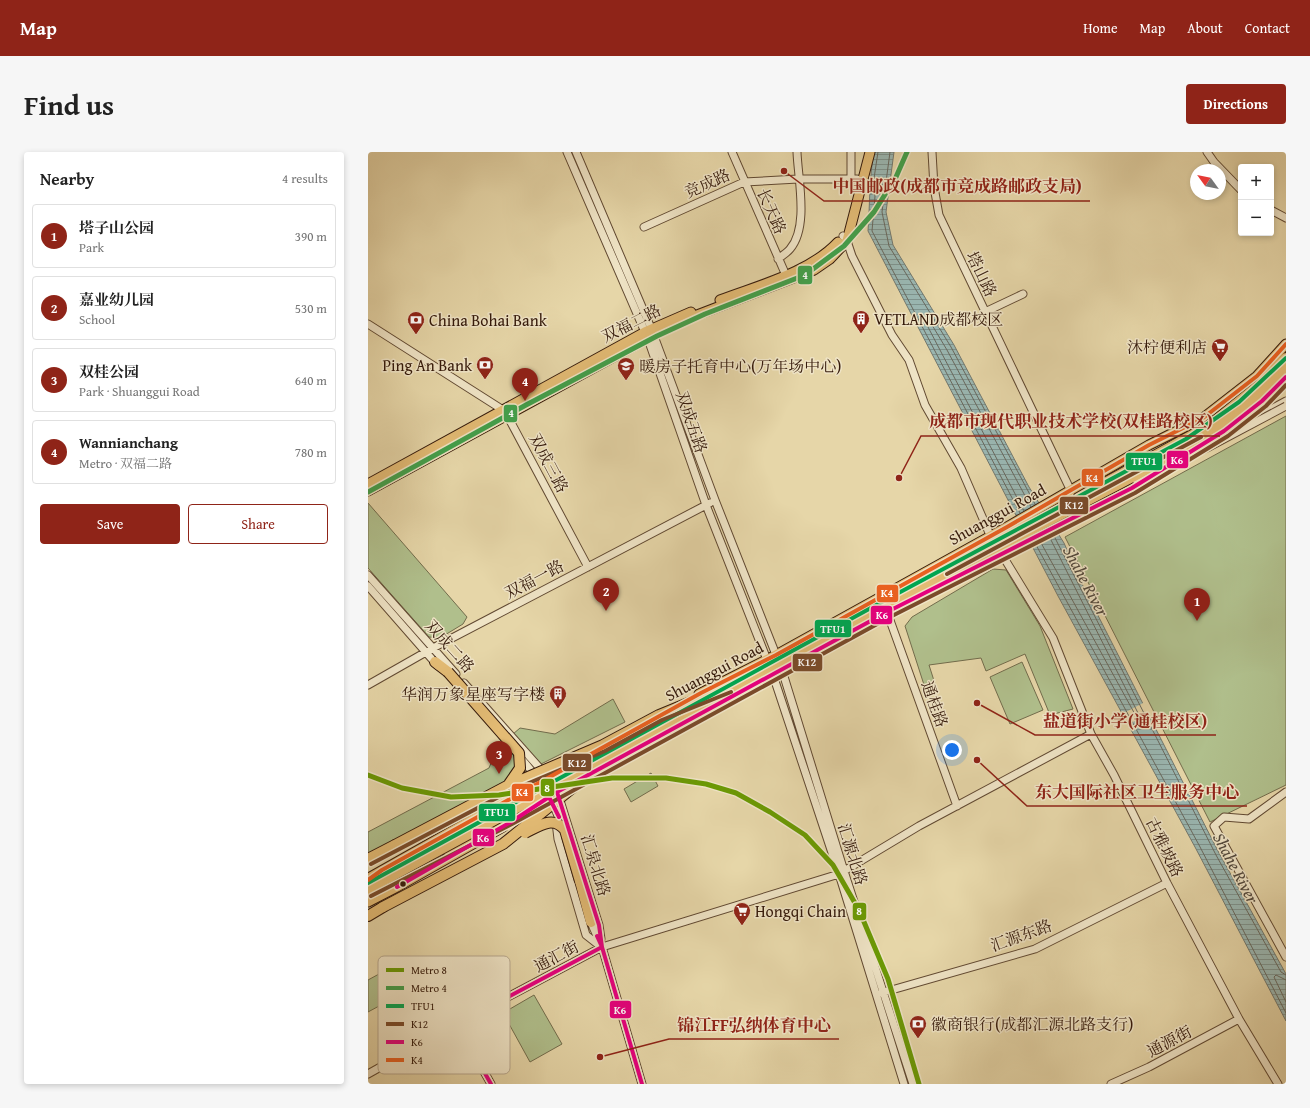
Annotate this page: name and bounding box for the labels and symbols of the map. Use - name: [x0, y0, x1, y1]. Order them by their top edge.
- street label: 竞成路: [680, 162, 734, 204]
- north arrow: [1190, 164, 1226, 200]
- callout: 中国邮政(成都市竞成路邮政支局): [824, 172, 1090, 201]
- text: 中国邮政(成都市竞成路邮政支局): [832, 173, 1082, 198]
- street label: 长天路: [751, 184, 793, 238]
- street label: 塔山路: [961, 247, 1003, 301]
- line badge: 4: [797, 265, 813, 285]
- text: 4: [802, 267, 808, 283]
- street label: 双福二路: [597, 298, 665, 348]
- place label: VETLAND成都校区: [874, 307, 1003, 331]
- place label: China Bohai Bank: [429, 308, 548, 332]
- building icon: VETLAND成都校区: [851, 309, 871, 334]
- bank icon: China Bohai Bank: [406, 310, 426, 335]
- place label: 沐柠便利店: [1127, 335, 1207, 359]
- supermarket icon: 沐柠便利店: [1210, 337, 1230, 362]
- place label: Ping An Bank: [382, 353, 473, 377]
- place label: 暖房子托育中心(万年场中心): [639, 354, 841, 378]
- bank icon: Ping An Bank: [475, 355, 495, 380]
- school or university icon: 暖房子托育中心(万年场中心): [616, 356, 636, 381]
- pin: 4: [512, 368, 538, 401]
- street label: 双成五路: [670, 388, 714, 456]
- line badge: 4: [503, 404, 518, 423]
- text: 4: [508, 405, 514, 421]
- callout: 成都市现代职业技术学校(双桂路校区): [921, 407, 1220, 436]
- text: 成都市现代职业技术学校(双桂路校区): [929, 408, 1213, 433]
- street label: 双成三路: [523, 429, 575, 497]
- line badge: K6: [1166, 450, 1189, 469]
- line badge: TFU1: [1125, 452, 1163, 471]
- text: K6: [1171, 452, 1184, 468]
- text: TFU1: [1131, 453, 1157, 469]
- line badge: K4: [1081, 468, 1104, 487]
- text: K4: [1086, 470, 1099, 486]
- street label: Shuanggui Road: [944, 477, 1050, 551]
- line badge: K12: [1059, 496, 1089, 515]
- text: K12: [1065, 497, 1083, 513]
- water label: Shahe River: [1057, 541, 1116, 621]
- street label: 双福一路: [500, 553, 568, 605]
- pin: 2: [593, 578, 619, 611]
- line badge: K4: [876, 584, 899, 603]
- text: K4: [881, 585, 894, 601]
- pin: 1: [1184, 588, 1210, 621]
- line badge: K6: [870, 605, 893, 625]
- text: K6: [876, 607, 889, 623]
- street label: 双成二路: [420, 614, 480, 678]
- line badge: TFU1: [814, 619, 852, 638]
- text: TFU1: [820, 621, 846, 637]
- street label: Shuanggui Road: [661, 635, 768, 707]
- line badge: K12: [792, 653, 823, 672]
- text: K12: [798, 654, 816, 670]
- street label: 通桂路: [916, 677, 954, 731]
- place label: 华润万象星座写字楼: [401, 682, 545, 706]
- building icon: 华润万象星座写字楼: [548, 684, 568, 709]
- callout: 盐道街小学(通桂校区): [1035, 706, 1216, 735]
- text: 盐道街小学(通桂校区): [1043, 708, 1207, 733]
- your location: [942, 740, 962, 760]
- pin: 3: [486, 741, 512, 774]
- line badge: K12: [562, 753, 592, 772]
- text: K12: [568, 755, 586, 771]
- callout: 东大国际社区卫生服务中心: [1027, 777, 1247, 806]
- line badge: 8: [540, 778, 555, 797]
- text: 东大国际社区卫生服务中心: [1035, 779, 1239, 804]
- text: 8: [544, 780, 550, 796]
- line badge: K4: [511, 783, 534, 802]
- text: K4: [516, 784, 529, 800]
- line badge: TFU1: [478, 803, 516, 822]
- text: TFU1: [484, 804, 510, 820]
- street label: 古雅坡路: [1140, 813, 1190, 881]
- street label: 汇源北路: [832, 820, 874, 888]
- line badge: K6: [472, 828, 495, 847]
- water label: Shahe River: [1207, 828, 1266, 908]
- text: K6: [477, 830, 490, 846]
- street label: 汇泉北路: [575, 831, 617, 899]
- unlabelled marker: [398, 879, 408, 889]
- place label: Hongqi Chain: [755, 899, 846, 923]
- supermarket icon: Hongqi Chain: [732, 901, 752, 926]
- line badge: 8: [852, 902, 867, 921]
- text: 8: [856, 903, 862, 919]
- street label: 汇源东路: [987, 913, 1055, 957]
- street label: 通汇街: [529, 934, 583, 978]
- legend: [378, 956, 510, 1074]
- text: Metro 8: [411, 962, 447, 978]
- text: Metro 4: [411, 980, 447, 996]
- text: TFU1: [411, 998, 435, 1014]
- line badge: K6: [609, 1000, 632, 1019]
- text: K6: [614, 1002, 627, 1018]
- callout: 锦江FF弘纳体育中心: [669, 1010, 839, 1039]
- text: 锦江FF弘纳体育中心: [677, 1012, 831, 1037]
- place label: 徽商银行(成都汇源北路支行): [931, 1012, 1133, 1036]
- bank icon: 徽商银行(成都汇源北路支行): [908, 1014, 928, 1039]
- text: K12: [411, 1016, 428, 1032]
- street label: 通源街: [1142, 1019, 1196, 1063]
- text: K6: [411, 1034, 423, 1050]
- text: K4: [411, 1052, 423, 1068]

